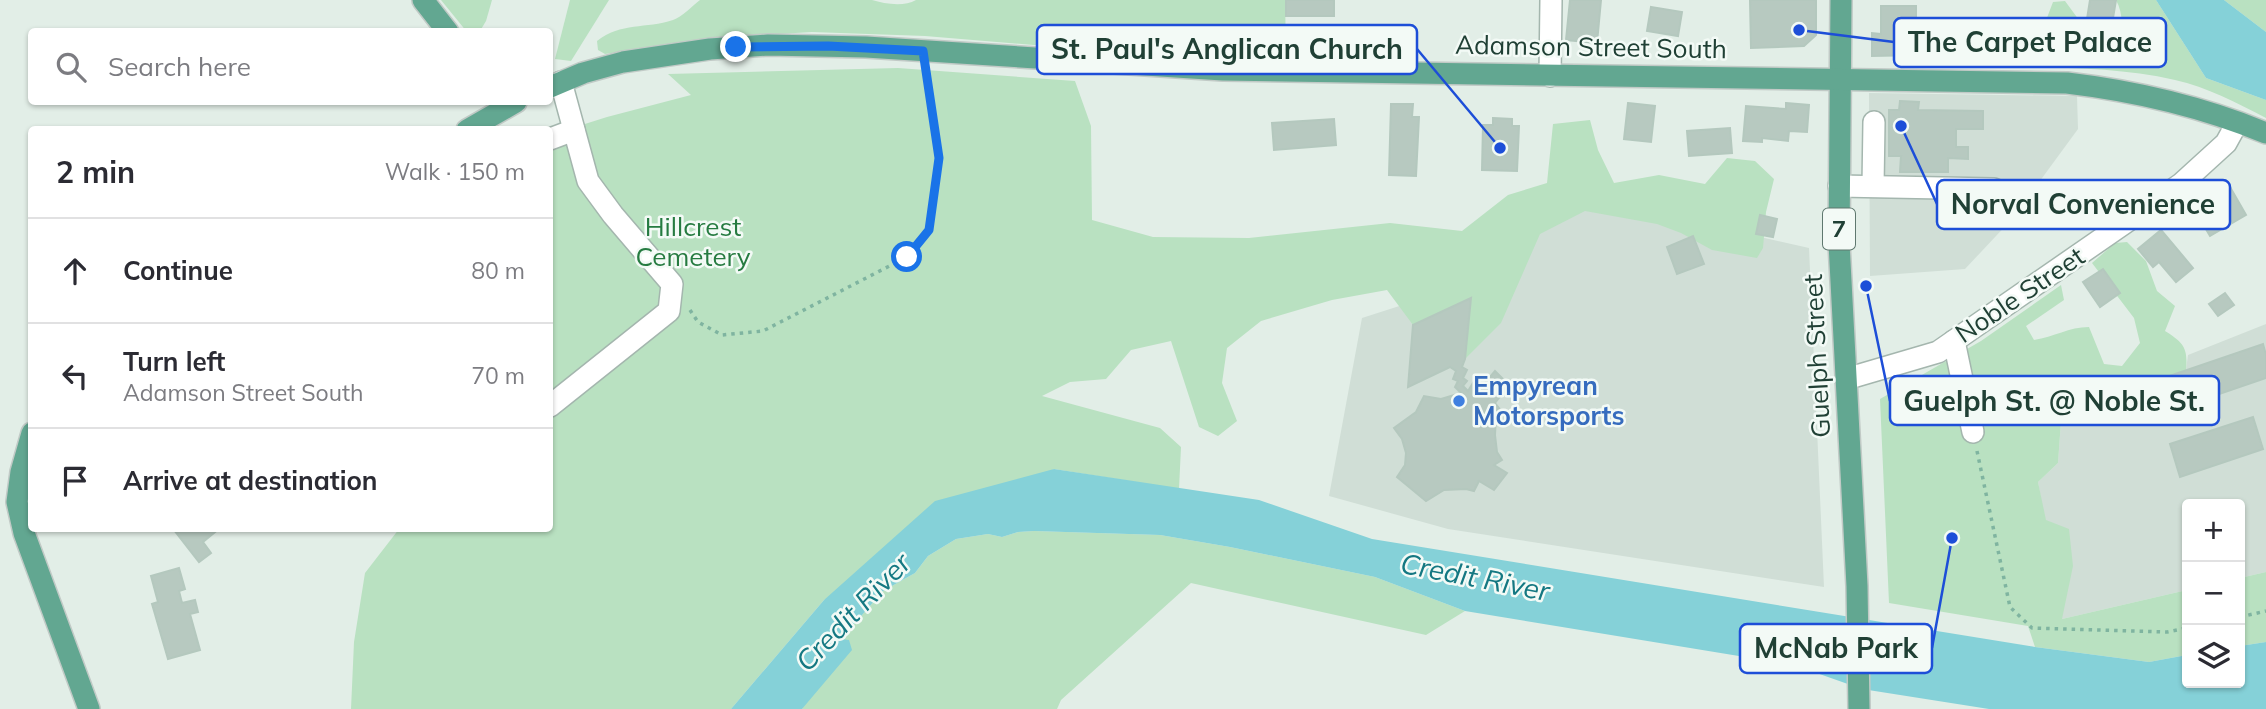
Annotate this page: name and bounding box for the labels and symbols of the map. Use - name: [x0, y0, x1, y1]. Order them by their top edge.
- callout: The Carpet Palace: [1894, 18, 2166, 67]
- text: The Carpet Palace: [1908, 24, 2152, 59]
- callout: St. Paul's Anglican Church: [1037, 25, 1417, 74]
- street label: Adamson Street South: [1455, 28, 1727, 65]
- route end: [720, 31, 751, 62]
- text: St. Paul's Anglican Church: [1051, 31, 1403, 66]
- callout: Norval Convenience: [1937, 180, 2230, 229]
- text: Norval Convenience: [1951, 186, 2215, 221]
- road number: 7: [1823, 209, 1855, 250]
- park label: Hillcrest Cemetery: [635, 210, 751, 273]
- street label: Noble Street: [1949, 239, 2091, 350]
- route start: [891, 241, 922, 272]
- street label: Guelph Street: [1796, 273, 1837, 439]
- place label: Empyrean Motorsports: [1473, 369, 1624, 432]
- callout: Guelph St. @ Noble St.: [1890, 376, 2219, 425]
- text: Guelph St. @ Noble St.: [1903, 383, 2205, 418]
- marker: Empyrean Motorsports: [1451, 393, 1467, 409]
- water label: Credit River: [788, 544, 919, 678]
- water label: Credit River: [1398, 545, 1554, 608]
- callout: McNab Park: [1740, 624, 1932, 673]
- text: McNab Park: [1754, 630, 1918, 665]

